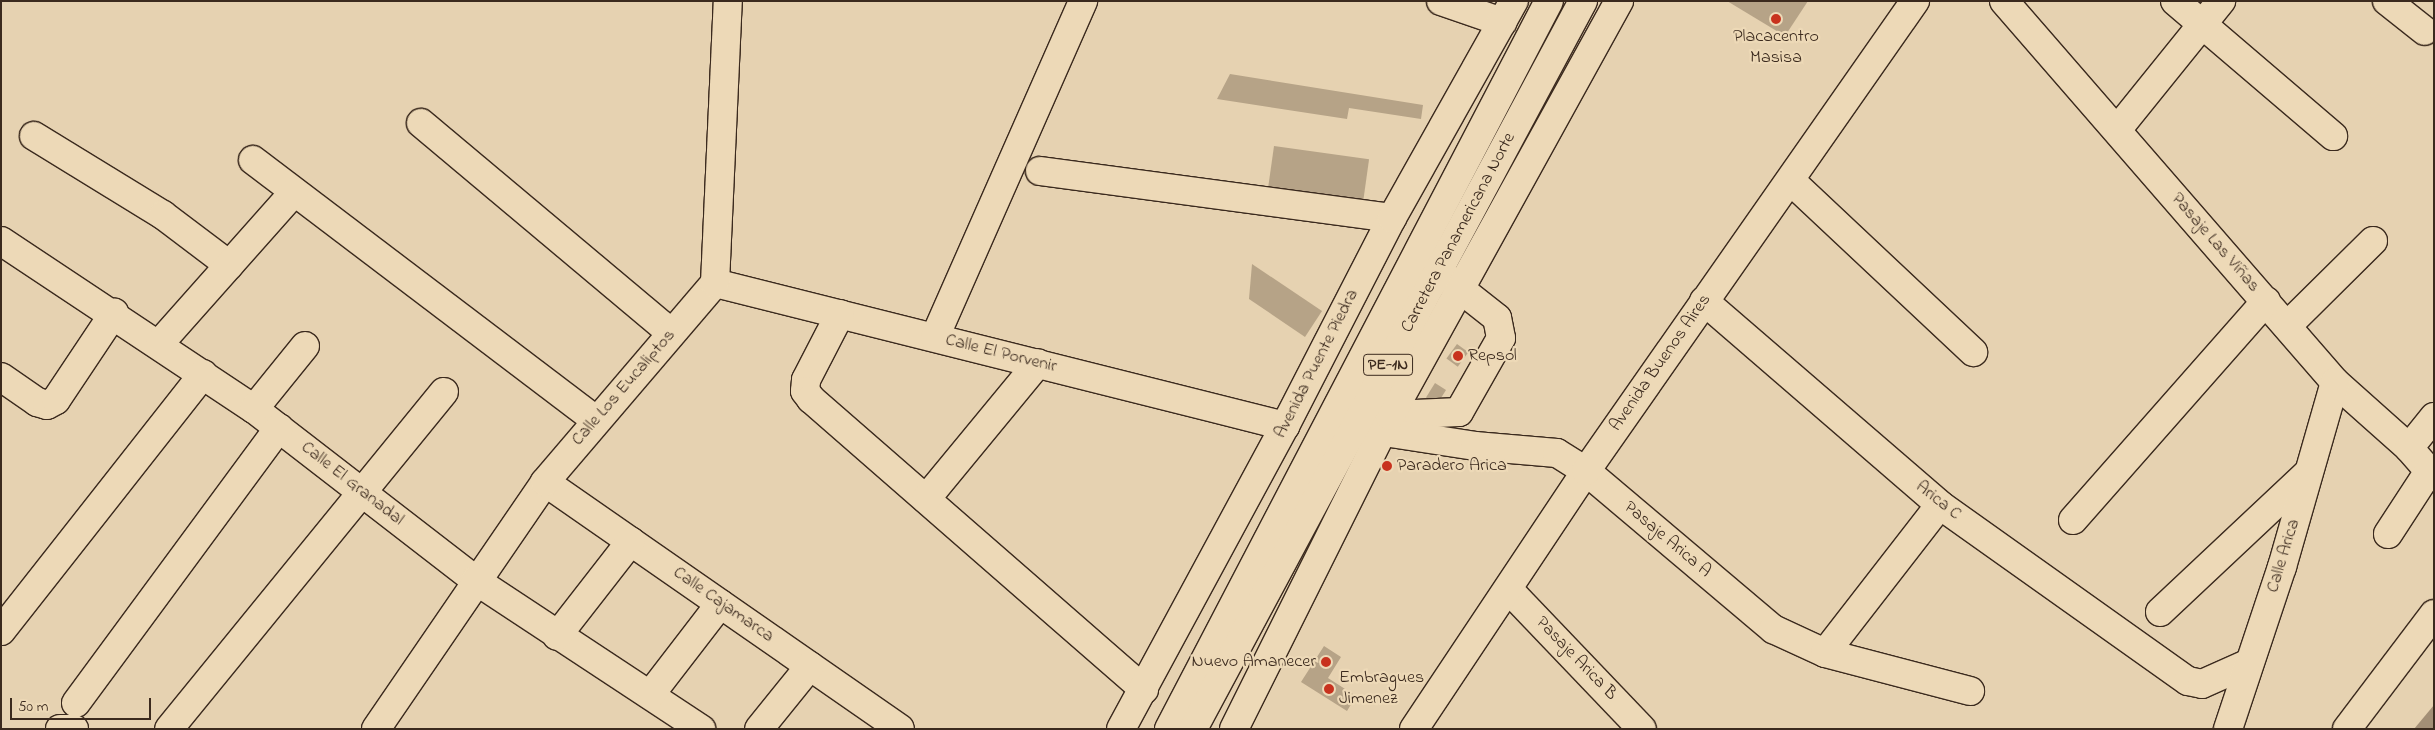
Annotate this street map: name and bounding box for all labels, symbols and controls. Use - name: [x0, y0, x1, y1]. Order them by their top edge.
- marker: Placacentro Masisa: [1770, 13, 1782, 25]
- place label: Placacentro Masisa: [1733, 27, 1819, 70]
- street label: Carretera Panamericana Norte: [1397, 129, 1521, 337]
- street label: Pasaje Las Viñas: [2166, 189, 2264, 297]
- street label: Avenida Puente Piedra: [1270, 286, 1364, 442]
- street label: Avenida Buenos Aires: [1606, 290, 1716, 436]
- street label: Calle Los Eucaliptos: [568, 325, 680, 451]
- street label: Calle El Porvenir: [943, 330, 1059, 378]
- place label: Repsol: [1468, 345, 1517, 367]
- marker: Repsol: [1452, 350, 1464, 362]
- road number: PE-1N: [1363, 352, 1413, 378]
- street label: Calle El Granadal: [296, 437, 408, 531]
- place label: Paradero Arica: [1397, 455, 1507, 477]
- marker: Paradero Arica: [1381, 460, 1393, 472]
- street label: Arica C: [1911, 476, 1965, 526]
- street label: Pasaje Arica A: [1619, 497, 1715, 583]
- street label: Calle Arica: [2263, 517, 2305, 595]
- street label: Calle Cajamarca: [668, 562, 778, 648]
- street label: Pasaje Arica B: [1531, 613, 1621, 705]
- place label: Nuevo Amanecer: [1191, 651, 1316, 673]
- marker: Nuevo Amanecer: [1320, 656, 1332, 668]
- place label: Embragues Jimenez: [1339, 668, 1424, 711]
- marker: Embragues Jimenez: [1323, 683, 1335, 695]
- scale bar: [12, 688, 154, 720]
- text: 50 m: [18, 696, 48, 718]

